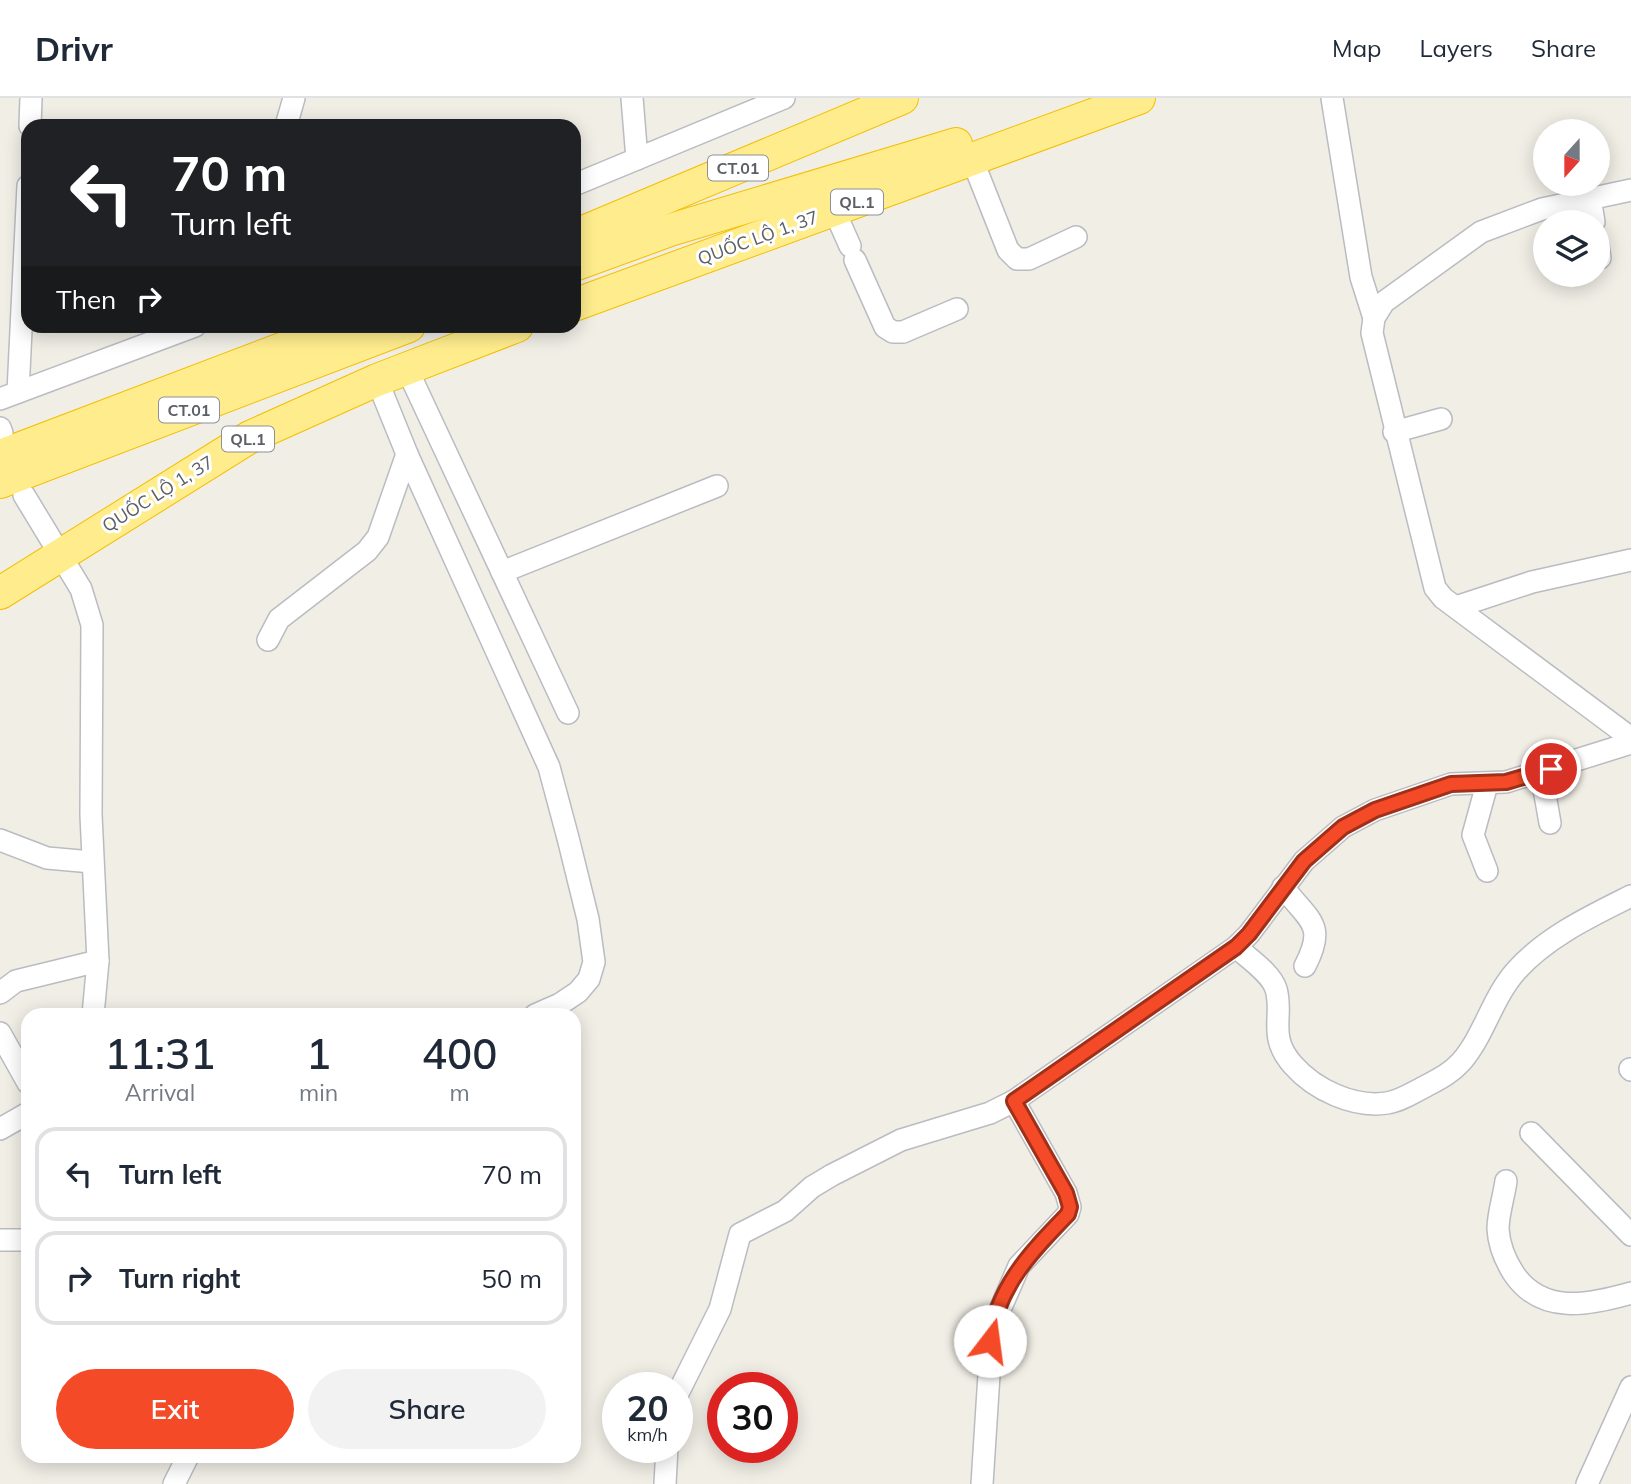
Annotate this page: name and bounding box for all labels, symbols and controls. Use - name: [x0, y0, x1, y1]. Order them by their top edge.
- text: Drivr: [35, 28, 113, 69]
- text: Map: [1332, 33, 1381, 63]
- text: Layers: [1419, 33, 1493, 63]
- text: Share: [1531, 33, 1596, 63]
- north arrow: [1533, 119, 1610, 196]
- map controls: [1533, 119, 1610, 287]
- text: 70 m: [171, 142, 287, 203]
- icon: left: [56, 147, 147, 238]
- road number: CT.01: [708, 156, 768, 180]
- road number: QL.1: [831, 190, 883, 214]
- text: Turn left: [171, 203, 291, 243]
- street label: QUỐC LỘ 1, 37: [694, 205, 821, 270]
- button: layers: [1533, 210, 1610, 287]
- icon: right: [130, 280, 168, 318]
- text: Then: [56, 283, 116, 316]
- road number: CT.01: [159, 398, 219, 422]
- road number: QL.1: [222, 426, 274, 452]
- street label: QUỐC LỘ 1, 37: [98, 450, 218, 537]
- pin: [1521, 739, 1581, 799]
- icon: arrive: [1532, 750, 1570, 788]
- text: 11:31: [105, 1027, 215, 1080]
- text: 1: [306, 1027, 331, 1080]
- text: 400: [422, 1027, 497, 1080]
- text: Arrival: [125, 1078, 195, 1107]
- text: min: [299, 1078, 338, 1107]
- text: m: [449, 1078, 470, 1107]
- icon: left: [60, 1155, 98, 1193]
- text: Turn left: [119, 1158, 221, 1191]
- text: 70 m: [481, 1158, 542, 1191]
- icon: right: [60, 1259, 98, 1297]
- text: Turn right: [119, 1262, 240, 1295]
- text: 50 m: [481, 1262, 542, 1295]
- position arrow: [953, 1304, 1027, 1378]
- button: Exit: [56, 1369, 294, 1449]
- button: Share: [308, 1369, 546, 1449]
- speed limit sign: 30: [707, 1372, 798, 1463]
- text: 20: [626, 1386, 669, 1430]
- text: km/h: [627, 1423, 668, 1446]

